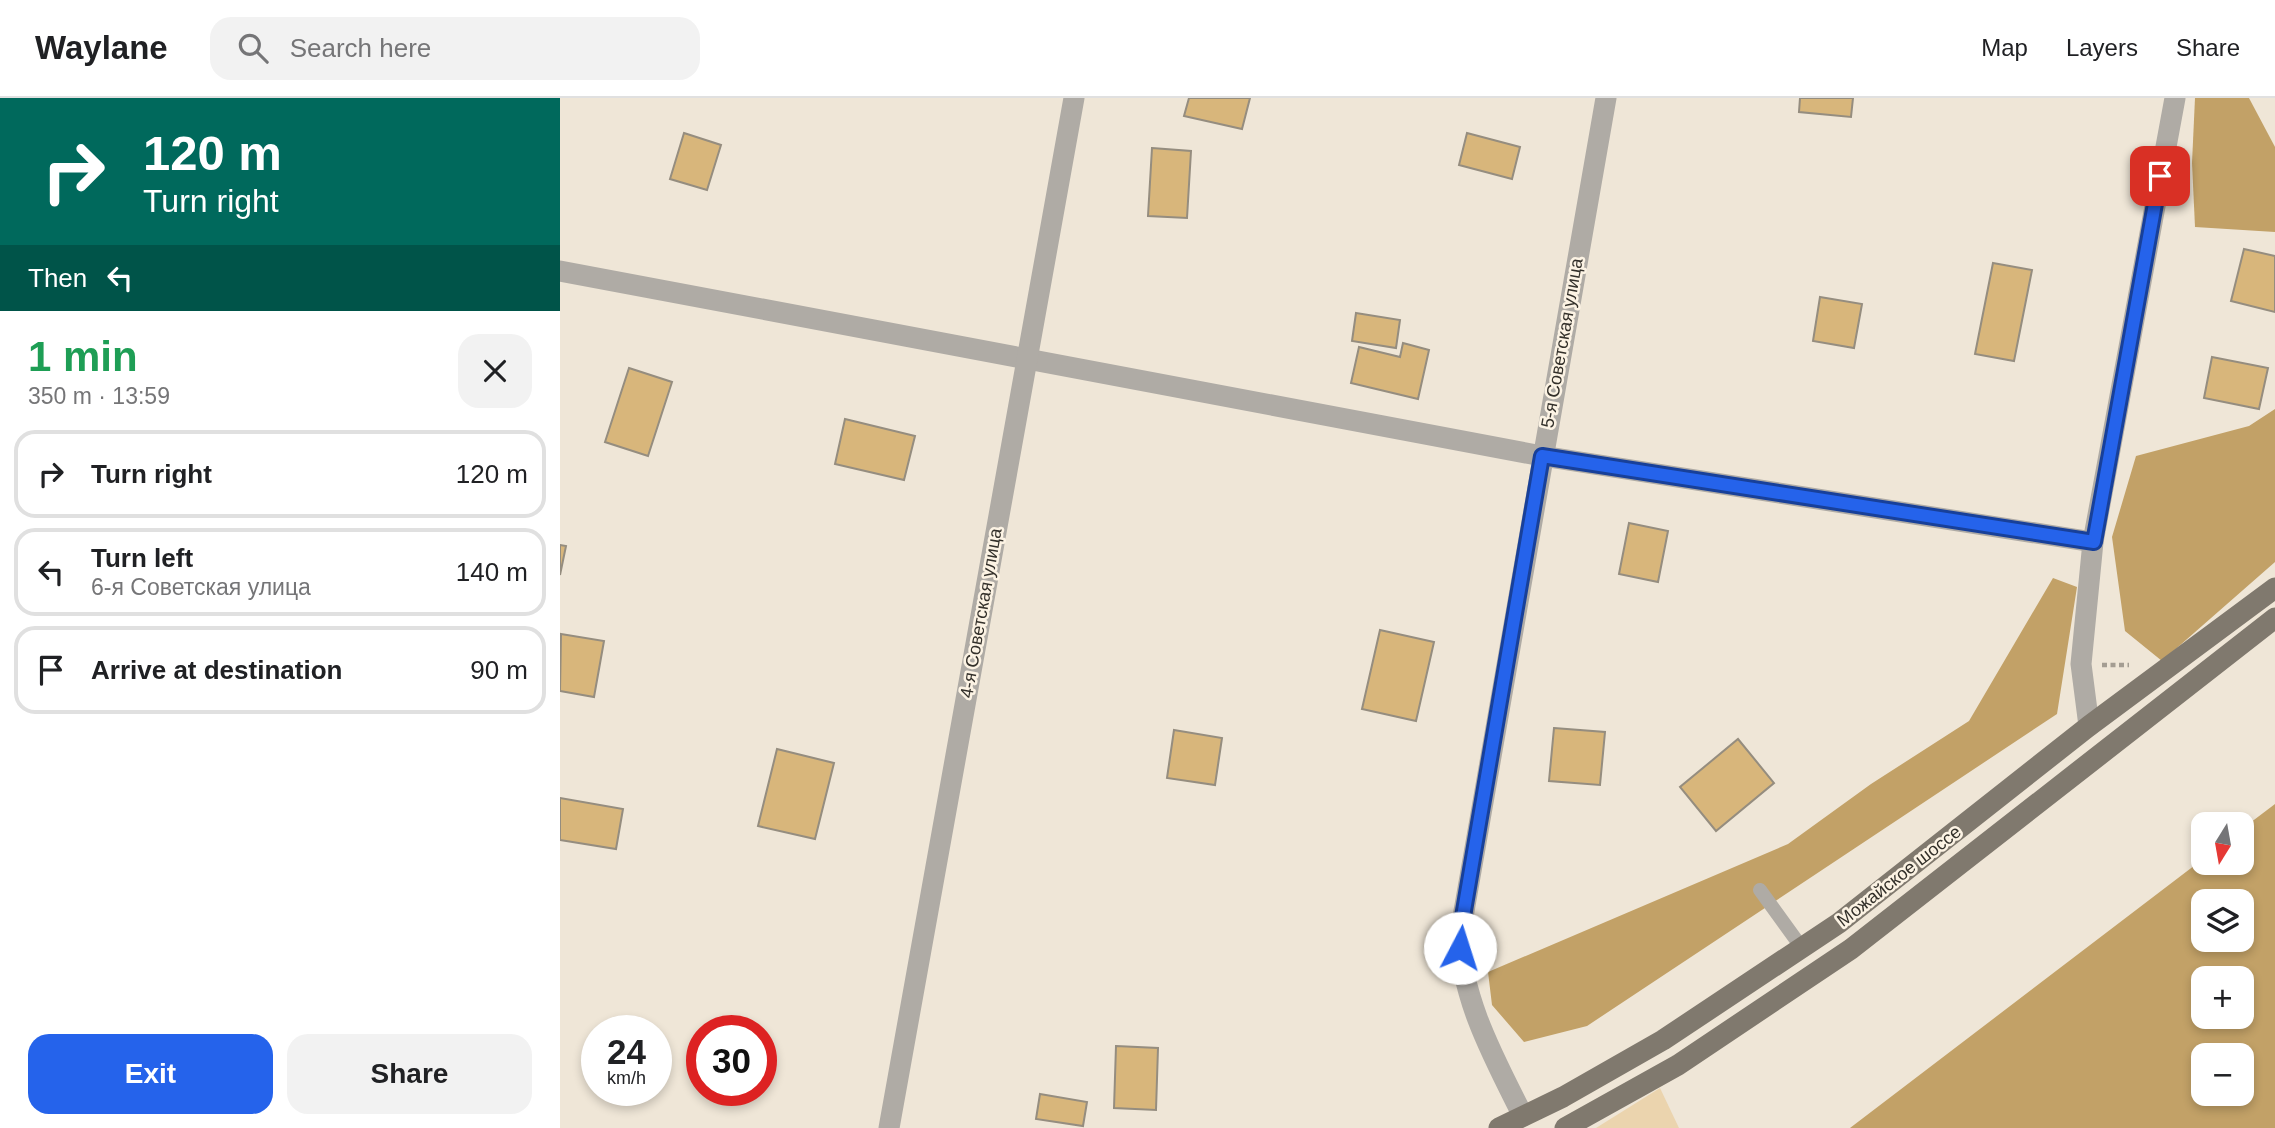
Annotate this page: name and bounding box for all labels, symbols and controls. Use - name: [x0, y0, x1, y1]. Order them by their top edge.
- search box: [210, 17, 700, 80]
- text: Waylane: [35, 29, 168, 66]
- icon: search: [234, 29, 272, 67]
- text: Search here: [290, 33, 431, 63]
- text: Map: [1981, 34, 2028, 61]
- text: Layers: [2066, 34, 2138, 61]
- text: Share: [2176, 34, 2240, 61]
- icon: right: [28, 126, 119, 217]
- text: 120 m: [143, 126, 282, 180]
- pin: [2130, 146, 2190, 206]
- icon: arrive: [2141, 157, 2179, 195]
- text: Turn right: [143, 183, 279, 219]
- street label: 5-я Советская улица: [1537, 256, 1587, 429]
- icon: left: [101, 259, 139, 297]
- text: Then: [28, 263, 87, 293]
- text: 1 min: [28, 333, 138, 380]
- button: close: [458, 334, 532, 408]
- text: 350 m · 13:59: [28, 383, 170, 409]
- icon: right: [32, 455, 70, 493]
- text: Turn right: [91, 459, 212, 489]
- text: 120 m: [456, 459, 528, 489]
- street label: 4-я Советская улица: [956, 526, 1006, 699]
- text: Turn left: [91, 543, 193, 573]
- icon: left: [32, 553, 70, 591]
- text: 140 m: [456, 557, 528, 587]
- text: 6-я Советская улица: [91, 574, 311, 600]
- icon: arrive: [32, 651, 70, 689]
- text: Arrive at destination: [91, 655, 342, 685]
- text: 90 m: [470, 655, 528, 685]
- north arrow: [2191, 812, 2254, 875]
- map controls: [2191, 812, 2254, 1106]
- street label: Можайское шоссе: [1833, 821, 1965, 931]
- button: layers: [2191, 889, 2254, 952]
- position arrow: [1423, 911, 1497, 985]
- button: +: [2191, 966, 2254, 1029]
- speed limit sign: 30: [686, 1015, 777, 1106]
- text: 24: [607, 1032, 646, 1071]
- button: Exit: [28, 1034, 273, 1114]
- button: Share: [287, 1034, 532, 1114]
- button: −: [2191, 1043, 2254, 1106]
- text: km/h: [607, 1068, 646, 1088]

